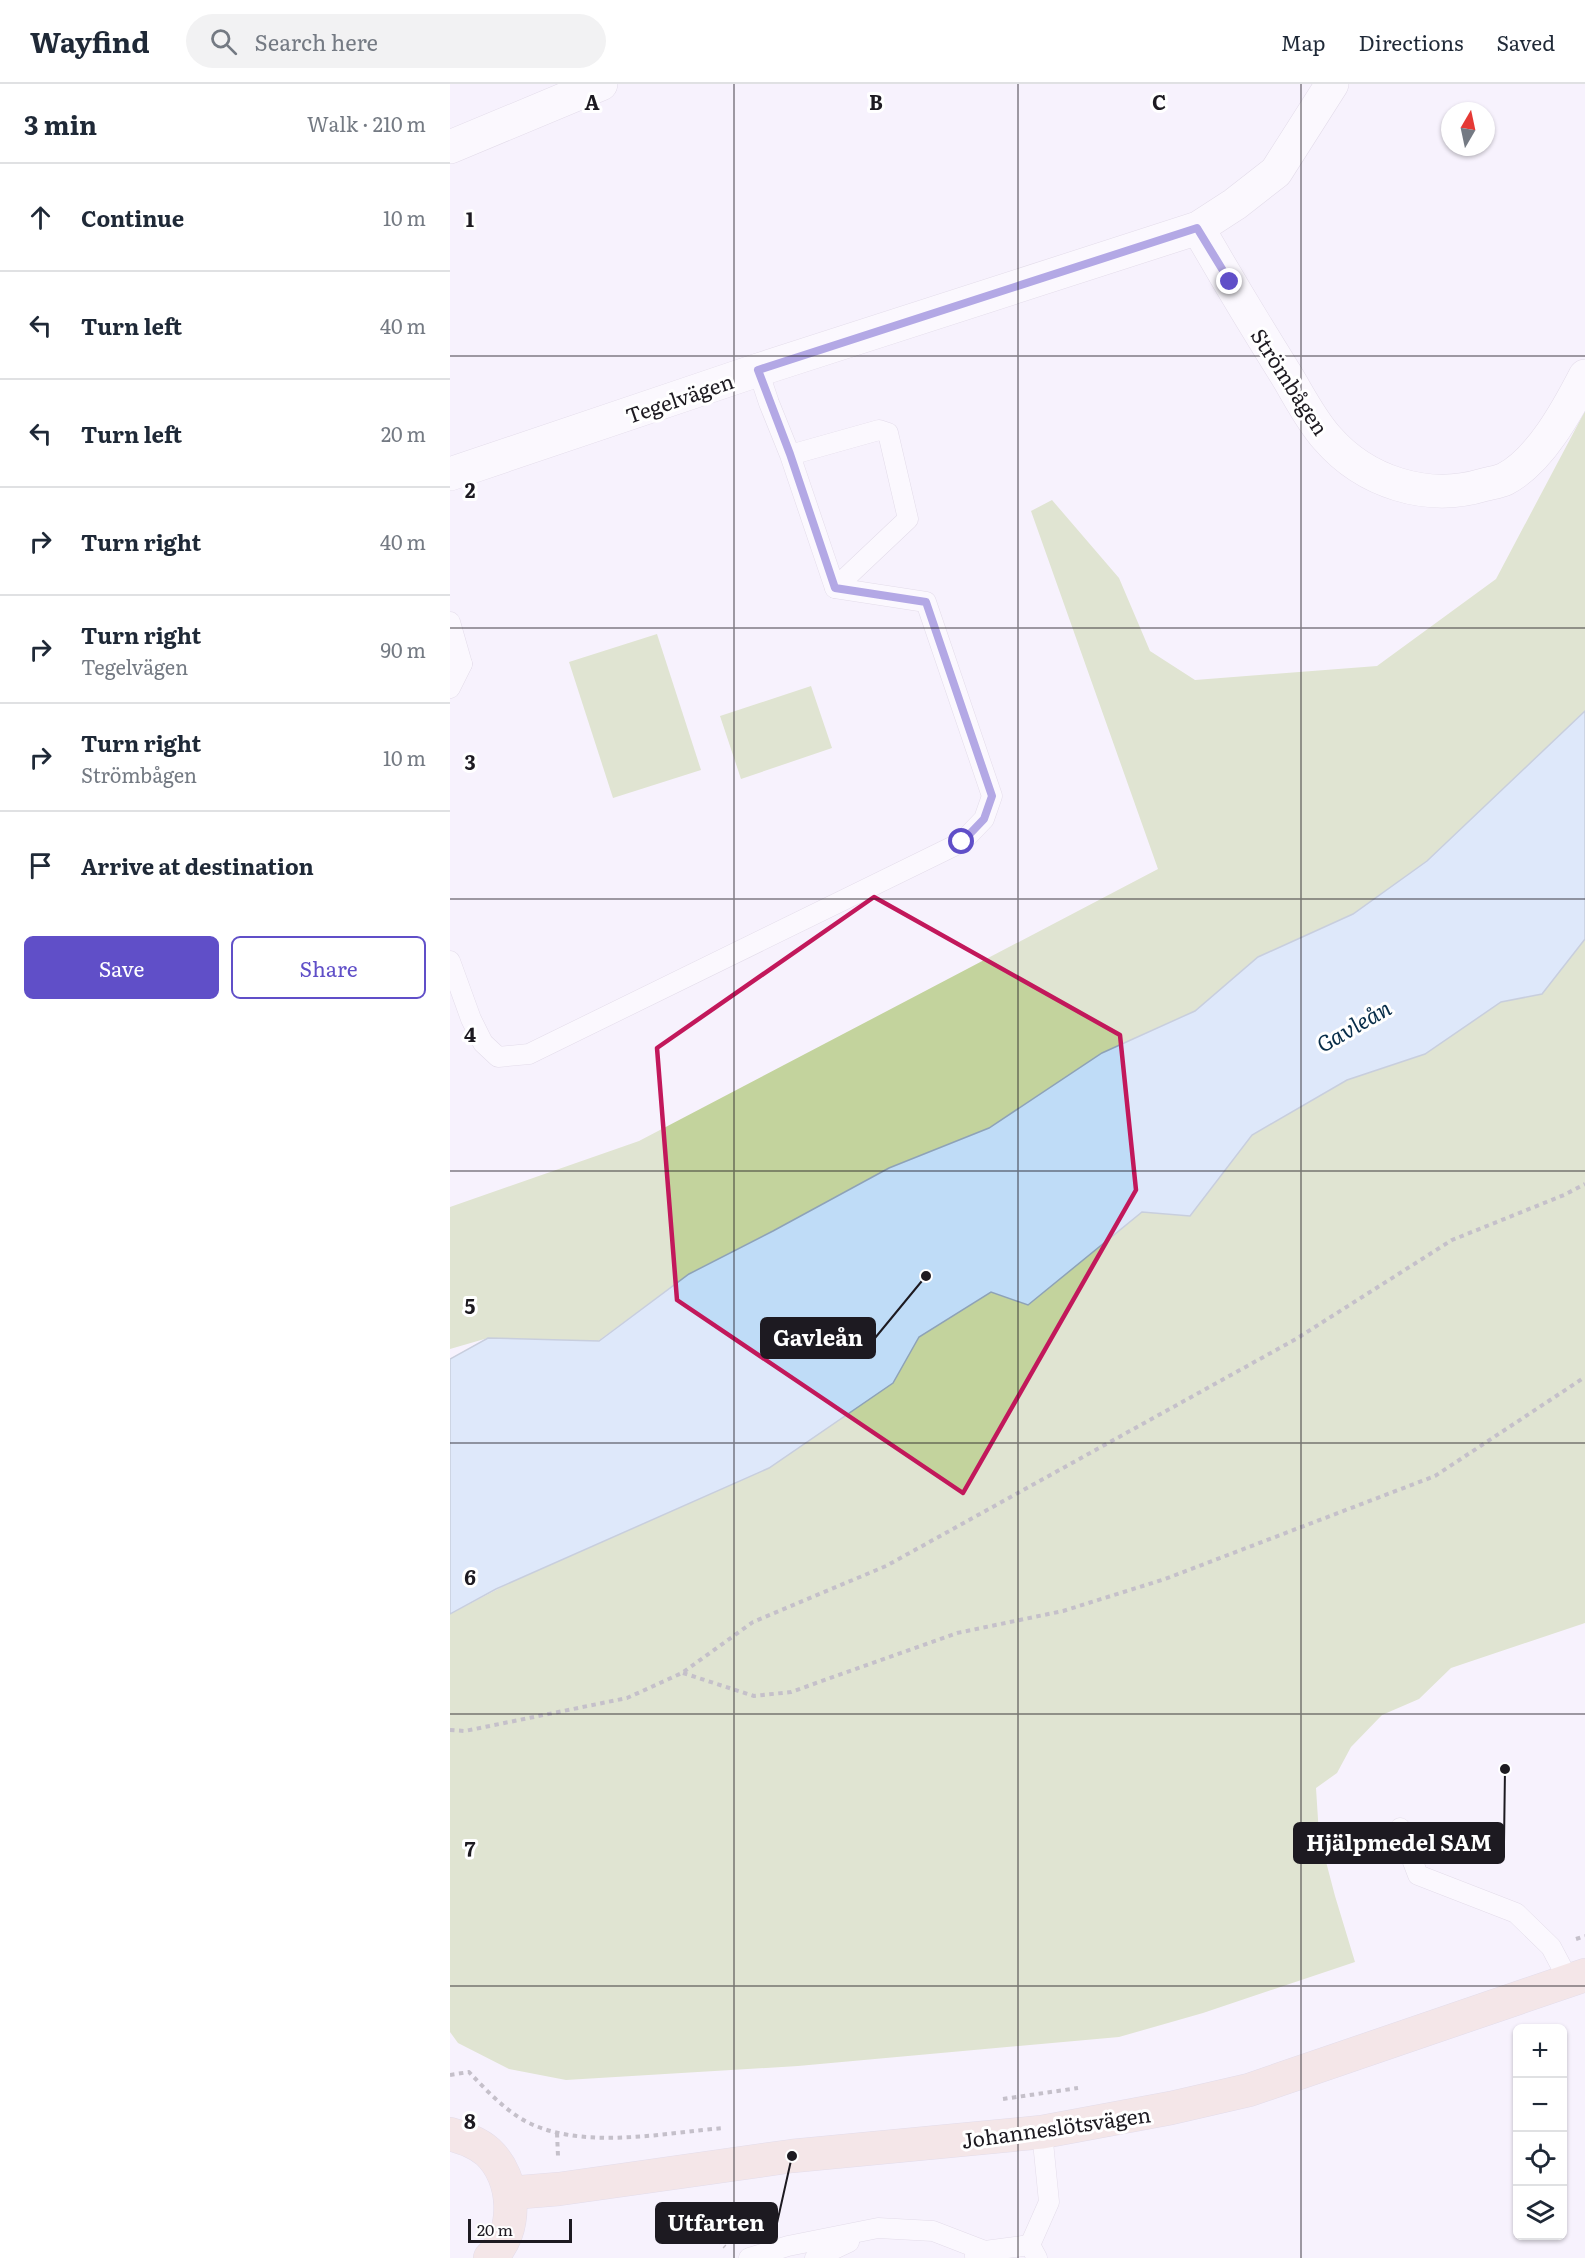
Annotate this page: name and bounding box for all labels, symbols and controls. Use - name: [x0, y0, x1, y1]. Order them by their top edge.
- search box: [186, 14, 606, 68]
- text: Wayfind: [30, 20, 150, 62]
- icon: search: [207, 25, 240, 58]
- text: Search here: [255, 25, 378, 58]
- text: Map: [1281, 26, 1326, 57]
- text: Directions: [1359, 26, 1464, 57]
- text: Saved: [1497, 26, 1555, 57]
- text: A: [584, 86, 600, 116]
- text: B: [869, 86, 883, 116]
- text: C: [1152, 86, 1166, 116]
- north arrow: [1441, 102, 1495, 156]
- text: 3 min: [24, 104, 97, 143]
- text: Walk · 210 m: [307, 108, 426, 138]
- icon: ahead: [24, 201, 57, 234]
- text: Continue: [81, 201, 184, 234]
- text: 10 m: [383, 202, 426, 232]
- text: 1: [466, 203, 474, 233]
- route end: [1216, 268, 1242, 294]
- icon: left: [24, 309, 57, 342]
- text: Turn left: [81, 309, 182, 342]
- text: 40 m: [380, 310, 426, 340]
- street label: Strömbågen: [1245, 321, 1337, 441]
- street label: Tegelvägen: [621, 364, 737, 430]
- icon: left: [24, 417, 57, 450]
- text: Turn left: [81, 417, 182, 450]
- text: 20 m: [381, 418, 426, 448]
- text: 2: [465, 474, 476, 504]
- icon: right: [24, 525, 57, 558]
- text: Turn right: [81, 525, 201, 558]
- text: 40 m: [380, 526, 426, 556]
- text: Turn right: [81, 618, 201, 651]
- icon: right: [24, 633, 57, 666]
- text: 90 m: [381, 634, 426, 664]
- text: Tegelvägen: [81, 651, 188, 681]
- text: Turn right: [81, 726, 201, 759]
- icon: right: [24, 741, 57, 774]
- text: 10 m: [383, 742, 426, 772]
- text: 3: [464, 746, 476, 776]
- text: Strömbågen: [81, 759, 197, 789]
- route start: [948, 828, 974, 854]
- icon: arrive: [24, 849, 57, 882]
- text: Arrive at destination: [81, 849, 314, 882]
- button: Save: [24, 936, 219, 999]
- button: Share: [231, 936, 426, 999]
- water label: Gavleån: [1310, 990, 1396, 1060]
- text: 4: [464, 1018, 476, 1048]
- text: 5: [465, 1290, 476, 1320]
- callout: Gavleån: [761, 1318, 875, 1358]
- text: Gavleån: [773, 1320, 863, 1353]
- text: 6: [464, 1561, 476, 1591]
- callout: Hjälpmedel SAM: [1294, 1823, 1504, 1863]
- text: Hjälpmedel SAM: [1306, 1825, 1492, 1858]
- text: 7: [465, 1833, 476, 1863]
- map controls: [1513, 2024, 1567, 2240]
- button: +: [1513, 2024, 1567, 2078]
- button: −: [1513, 2078, 1567, 2132]
- street label: Johanneslötsvägen: [959, 2097, 1153, 2155]
- text: 8: [464, 2105, 476, 2135]
- button: locate: [1513, 2132, 1567, 2186]
- button: layers: [1513, 2186, 1567, 2240]
- callout: Utfarten: [656, 2203, 777, 2243]
- text: Utfarten: [668, 2205, 764, 2238]
- scale bar: [468, 2216, 572, 2244]
- text: 20 m: [477, 2217, 513, 2241]

